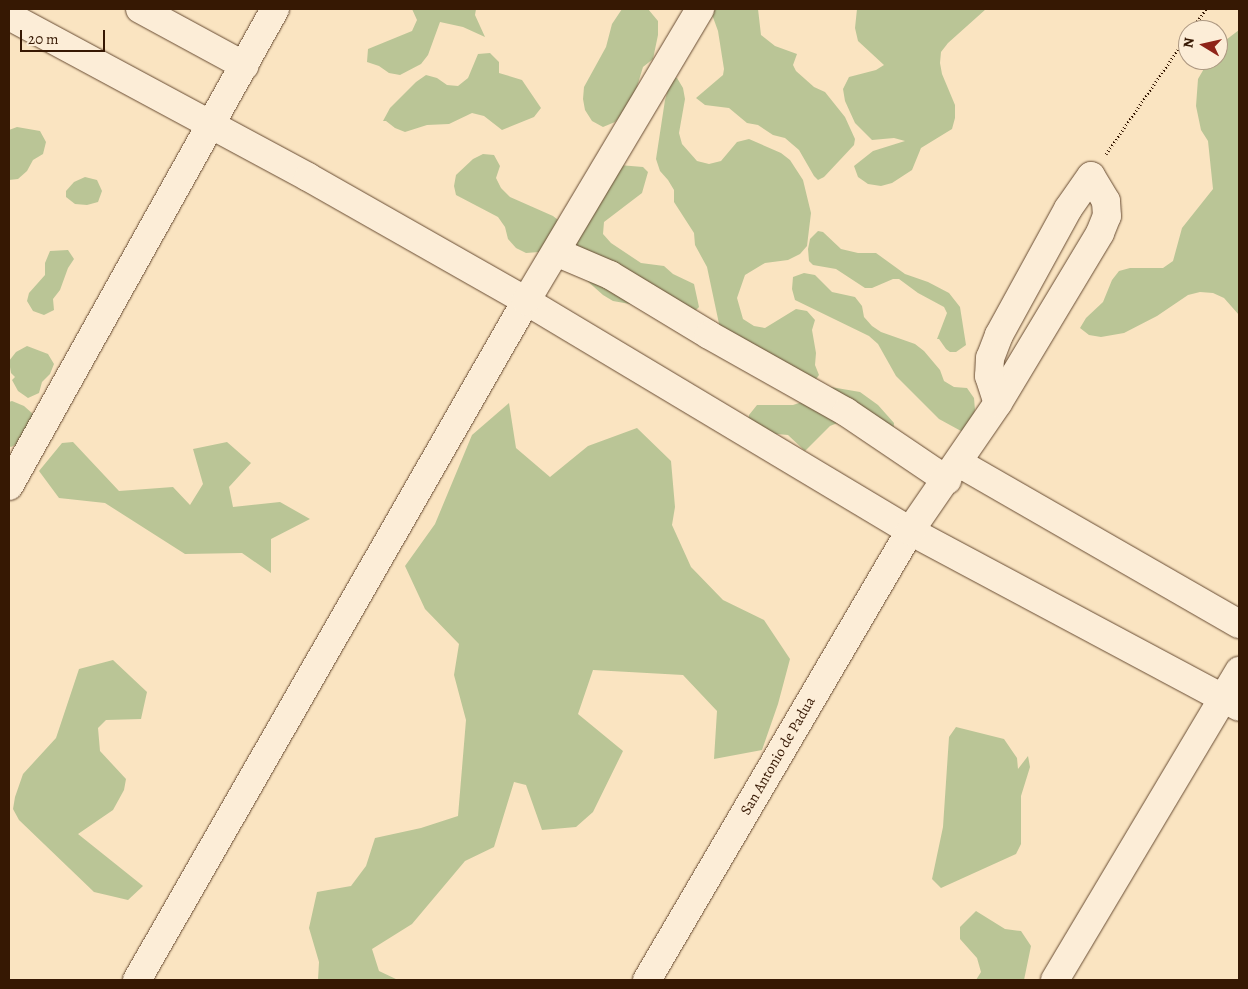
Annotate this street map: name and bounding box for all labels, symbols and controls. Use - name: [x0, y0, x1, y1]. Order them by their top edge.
- scale bar: [22, 20, 108, 52]
- north arrow: [1178, 20, 1228, 70]
- text: 20 m: [28, 29, 59, 49]
- text: N: [1178, 36, 1199, 49]
- street label: San Antonio de Padua: [737, 694, 819, 818]

